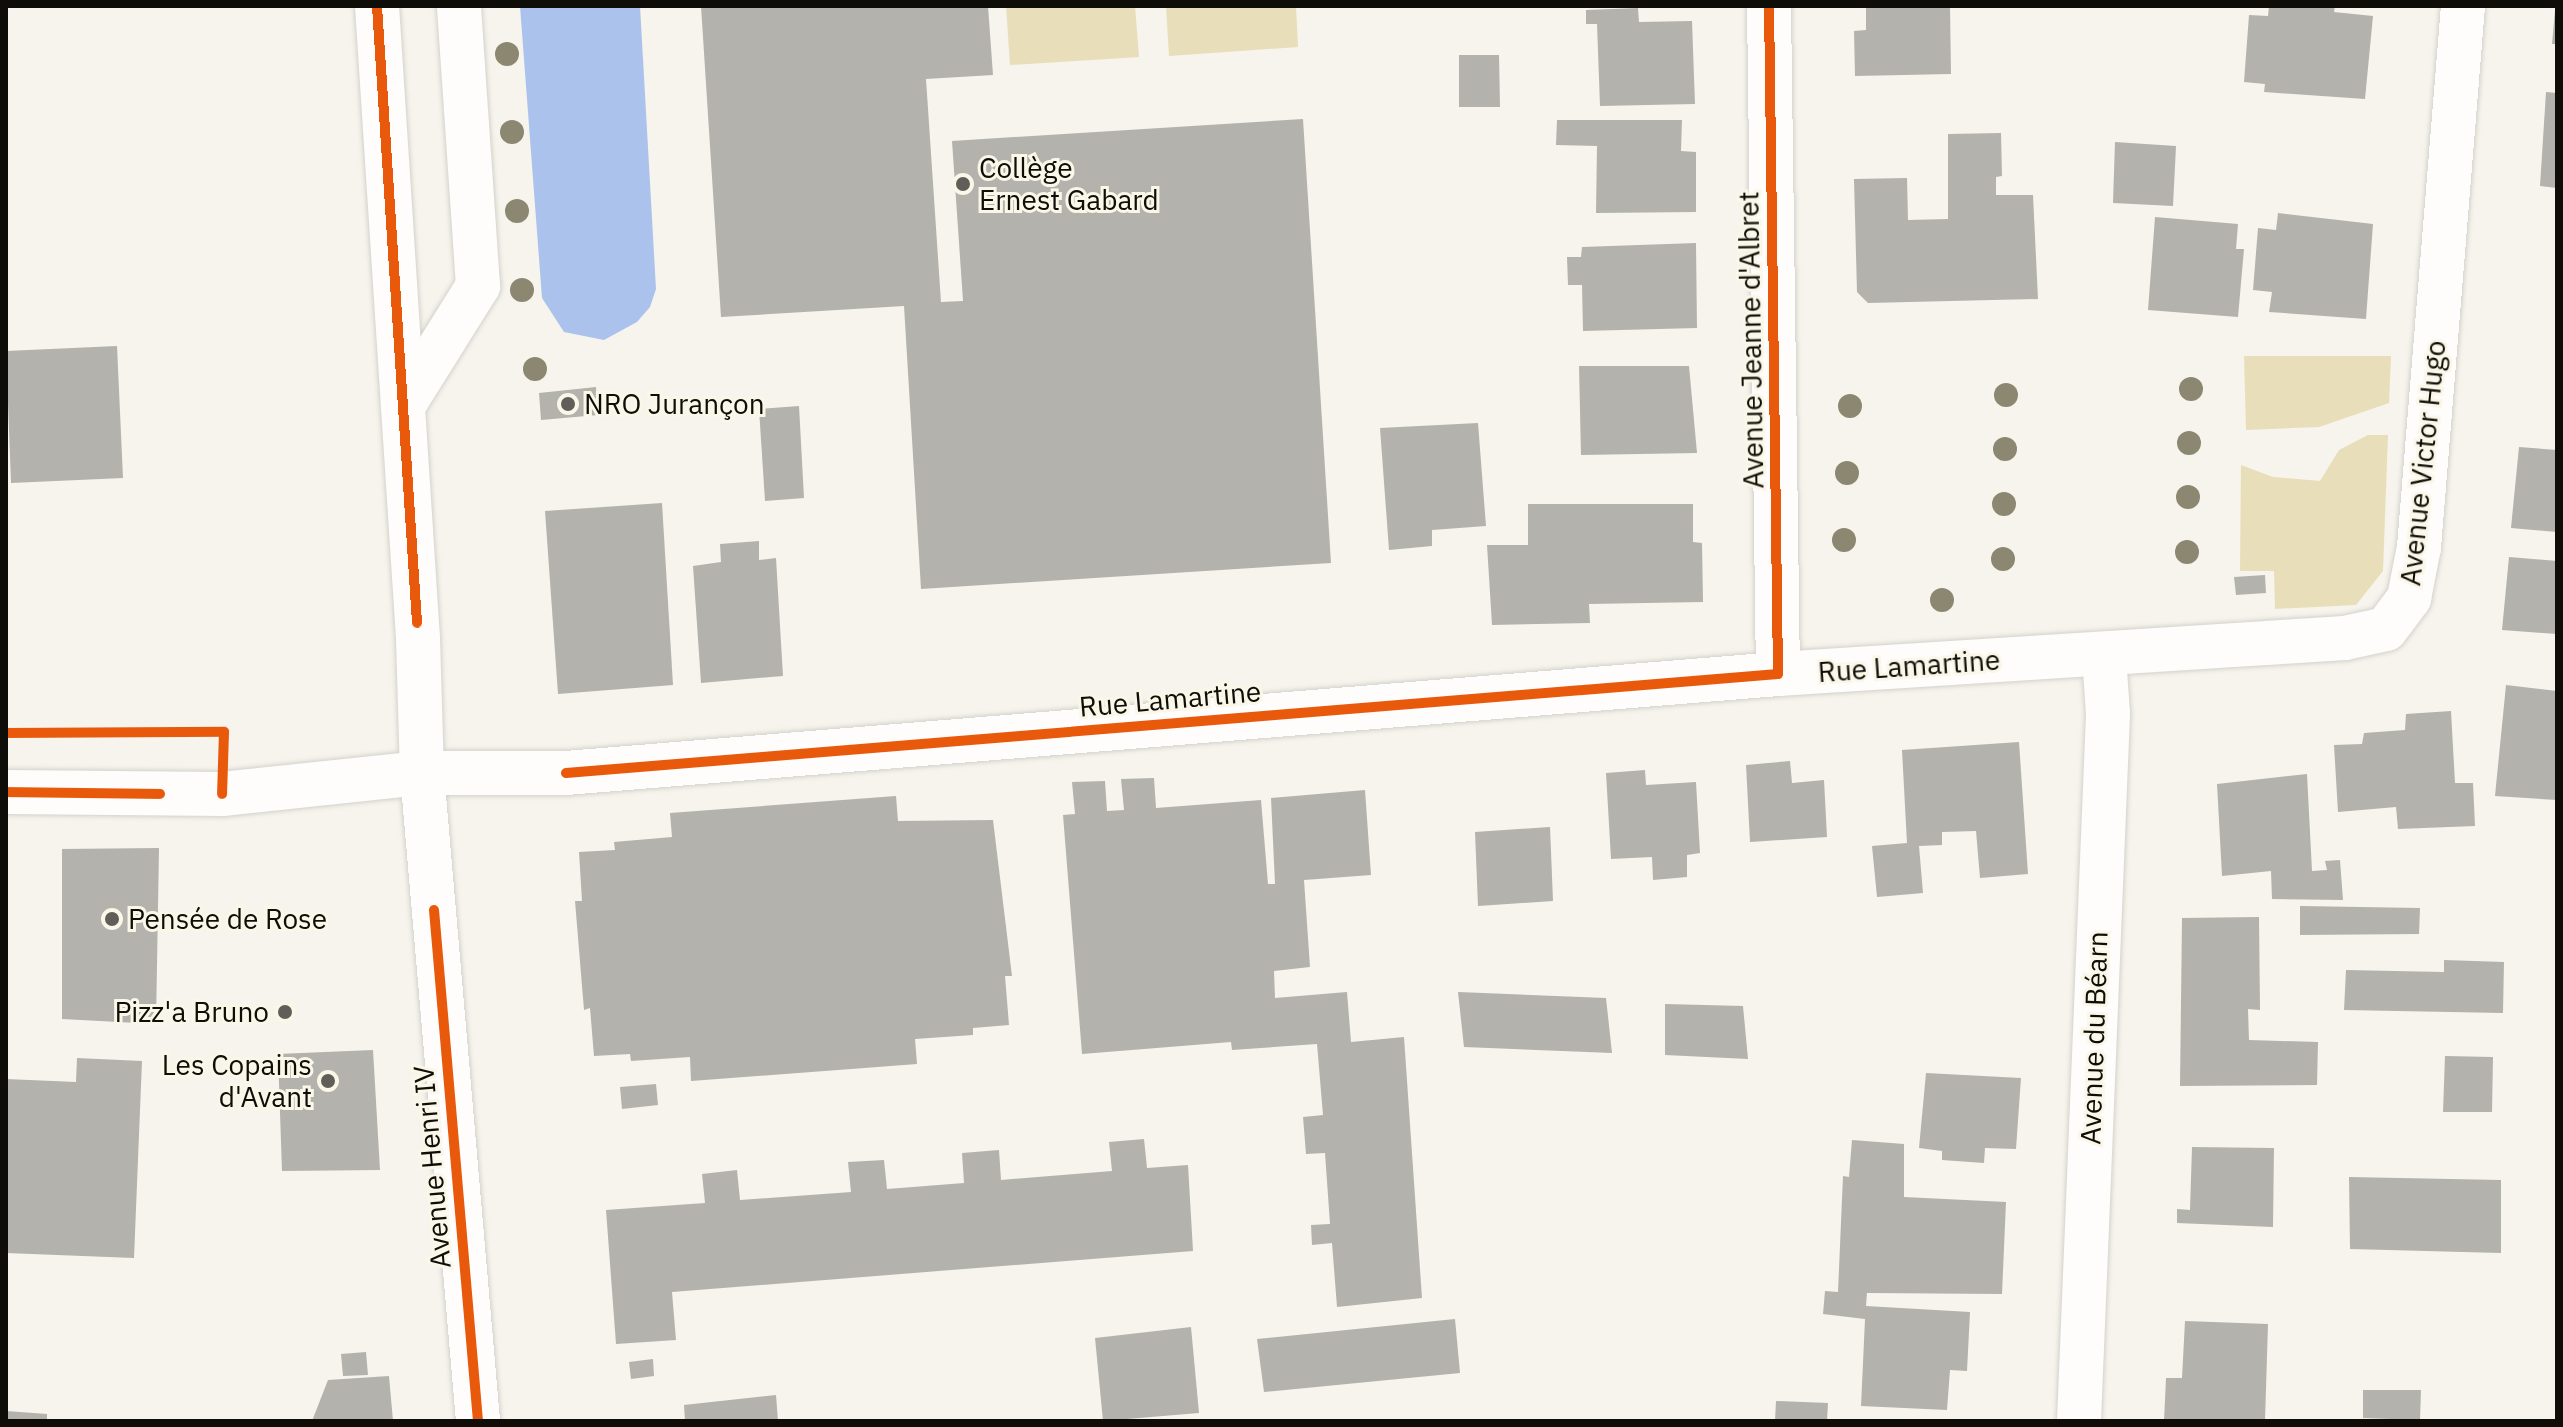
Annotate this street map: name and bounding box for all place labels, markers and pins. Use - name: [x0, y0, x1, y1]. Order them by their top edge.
- place label: Collège Ernest Gabard: [979, 151, 1159, 217]
- marker: Collège Ernest Gabard: [954, 175, 972, 193]
- place label: NRO Jurançon: [584, 387, 765, 421]
- marker: NRO Jurançon: [559, 395, 577, 413]
- place label: Pensée de Rose: [128, 902, 327, 936]
- marker: Pensée de Rose: [103, 910, 121, 928]
- place label: Pizz'a Bruno: [114, 995, 269, 1029]
- marker: Pizz'a Bruno: [276, 1003, 294, 1021]
- place label: Les Copains d'Avant: [162, 1048, 312, 1114]
- marker: Les Copains d'Avant: [319, 1072, 337, 1090]

